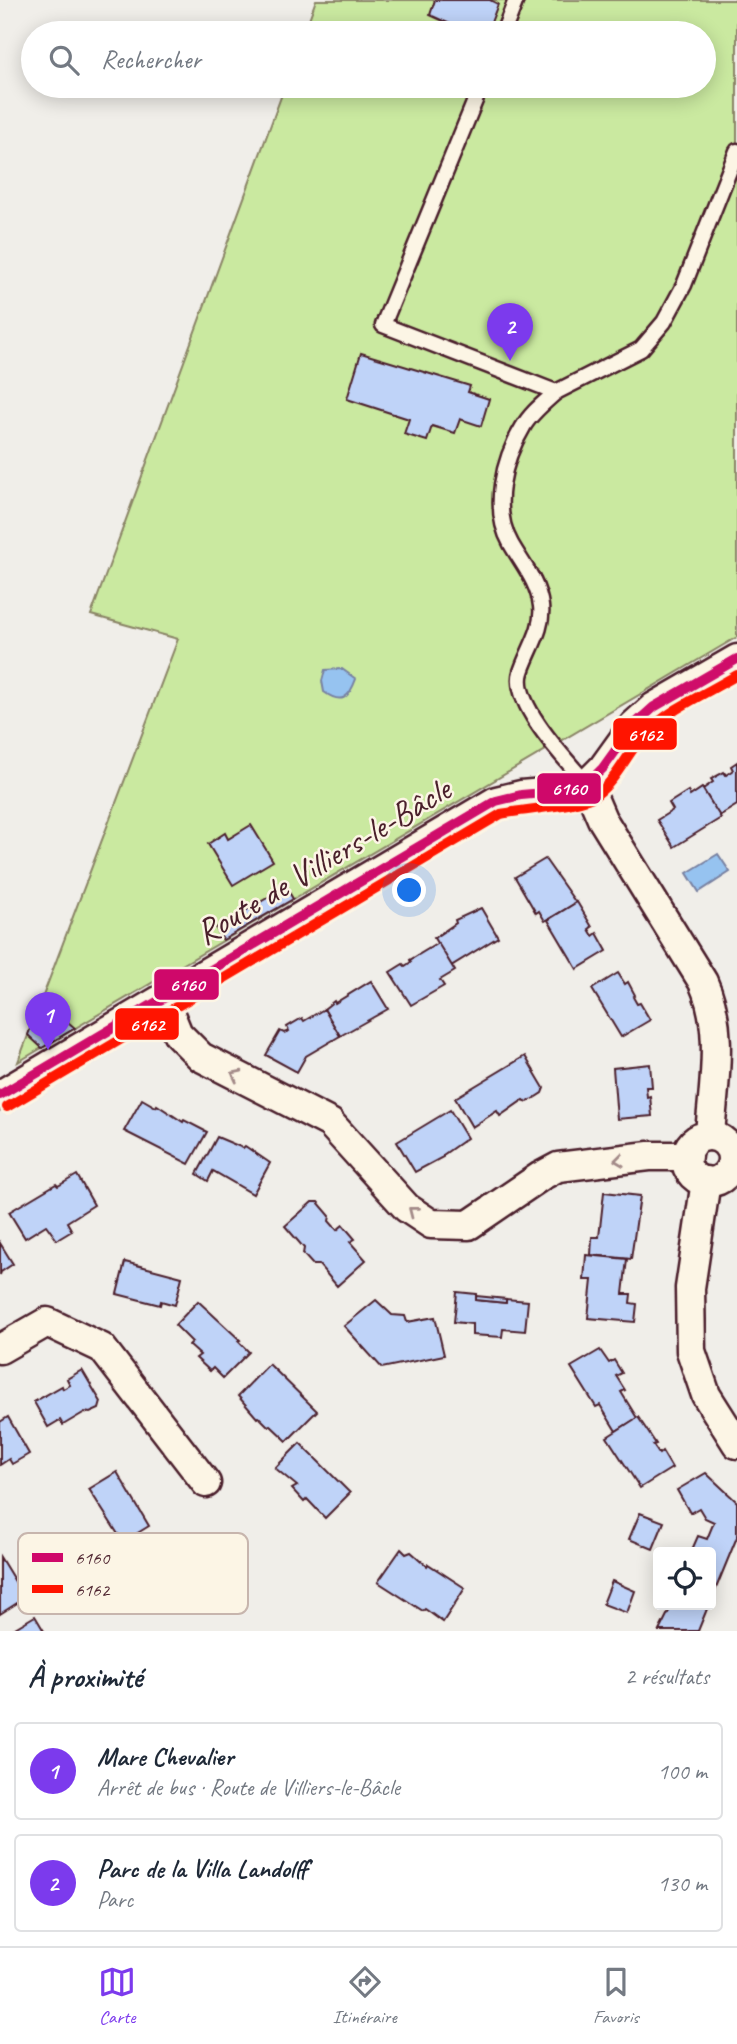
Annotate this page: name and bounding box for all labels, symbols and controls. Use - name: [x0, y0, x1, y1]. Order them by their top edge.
- search box: [21, 21, 716, 98]
- icon: search: [45, 41, 83, 79]
- text: Rechercher: [101, 43, 201, 76]
- pin: 2: [487, 303, 533, 361]
- line badge: 6162: [612, 717, 678, 751]
- text: 6162: [628, 723, 665, 747]
- street label: Route de Villiers-le-Bâcle: [187, 766, 461, 955]
- line badge: 6160: [536, 772, 602, 805]
- text: 6160: [552, 777, 589, 801]
- your location: [392, 873, 426, 907]
- line badge: 6160: [153, 968, 220, 1001]
- text: 6160: [170, 973, 207, 997]
- pin: 1: [25, 992, 71, 1050]
- line badge: 6162: [114, 1007, 180, 1041]
- text: 6162: [130, 1013, 167, 1037]
- one-way arrow: [230, 1069, 243, 1083]
- one-way arrow: [613, 1152, 625, 1167]
- one-way arrow: [408, 1207, 421, 1220]
- legend: [18, 1533, 248, 1614]
- text: 6160: [75, 1546, 111, 1570]
- map controls: [653, 1547, 716, 1610]
- button: locate: [653, 1547, 716, 1610]
- text: 6162: [75, 1578, 111, 1602]
- text: À proximité: [28, 1658, 142, 1696]
- text: 2 résultats: [625, 1662, 709, 1691]
- text: Mare Chevalier: [97, 1740, 233, 1773]
- text: 1: [48, 1757, 58, 1786]
- text: 100 m: [658, 1757, 707, 1786]
- text: Arrêt de bus · Route de Villiers-le-Bâcle: [97, 1773, 400, 1802]
- text: Parc de la Villa Landolff: [97, 1852, 307, 1885]
- text: 2: [48, 1869, 58, 1898]
- text: 130 m: [658, 1869, 707, 1898]
- text: Parc: [97, 1885, 133, 1914]
- tab: Carte: [98, 1963, 136, 2029]
- tab: Itinéraire: [333, 1963, 397, 2029]
- tab: Favoris: [593, 1963, 639, 2029]

